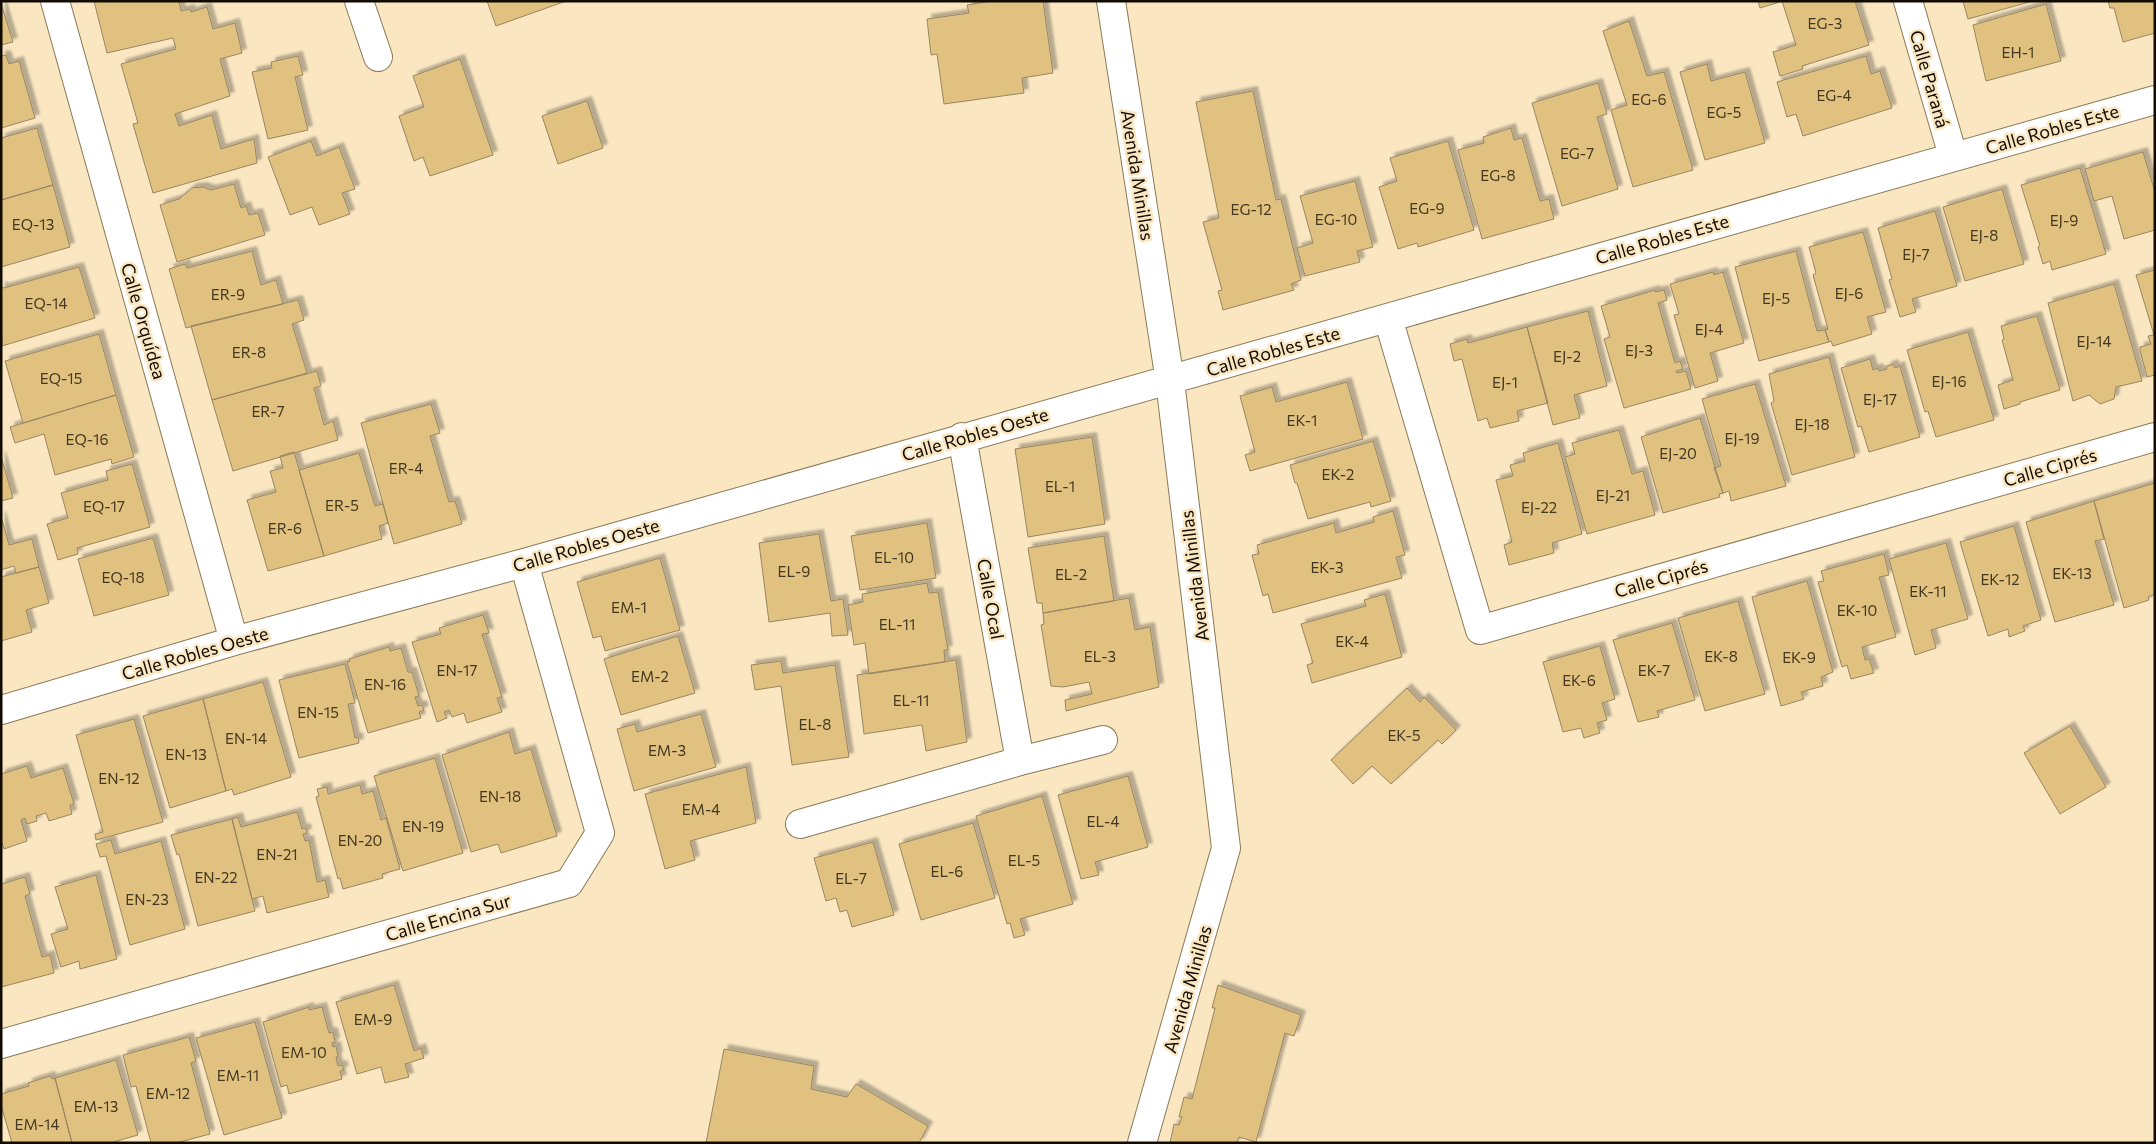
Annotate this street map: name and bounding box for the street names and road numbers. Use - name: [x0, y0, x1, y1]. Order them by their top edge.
- street label: Calle Paraná: [1906, 28, 1954, 130]
- street label: Calle Robles Este: [1983, 99, 2121, 159]
- street label: Avenida Minillas: [1117, 108, 1159, 242]
- street label: Calle Robles Este: [1593, 209, 1731, 269]
- street label: Calle Orquídea: [117, 260, 171, 382]
- street label: Calle Robles Este: [1204, 321, 1342, 381]
- street label: Calle Robles Oeste: [899, 403, 1051, 465]
- street label: Calle Ciprés: [2001, 443, 2099, 491]
- street label: Avenida Minillas: [1175, 509, 1213, 643]
- street label: Calle Robles Oeste: [510, 514, 662, 576]
- street label: Calle Ciprés: [1612, 554, 1710, 602]
- street label: Calle Ocal: [973, 557, 1009, 641]
- street label: Calle Robles Oeste: [119, 622, 271, 684]
- street label: Calle Encina Sur: [383, 889, 513, 945]
- street label: Avenida Minillas: [1158, 923, 1216, 1055]

